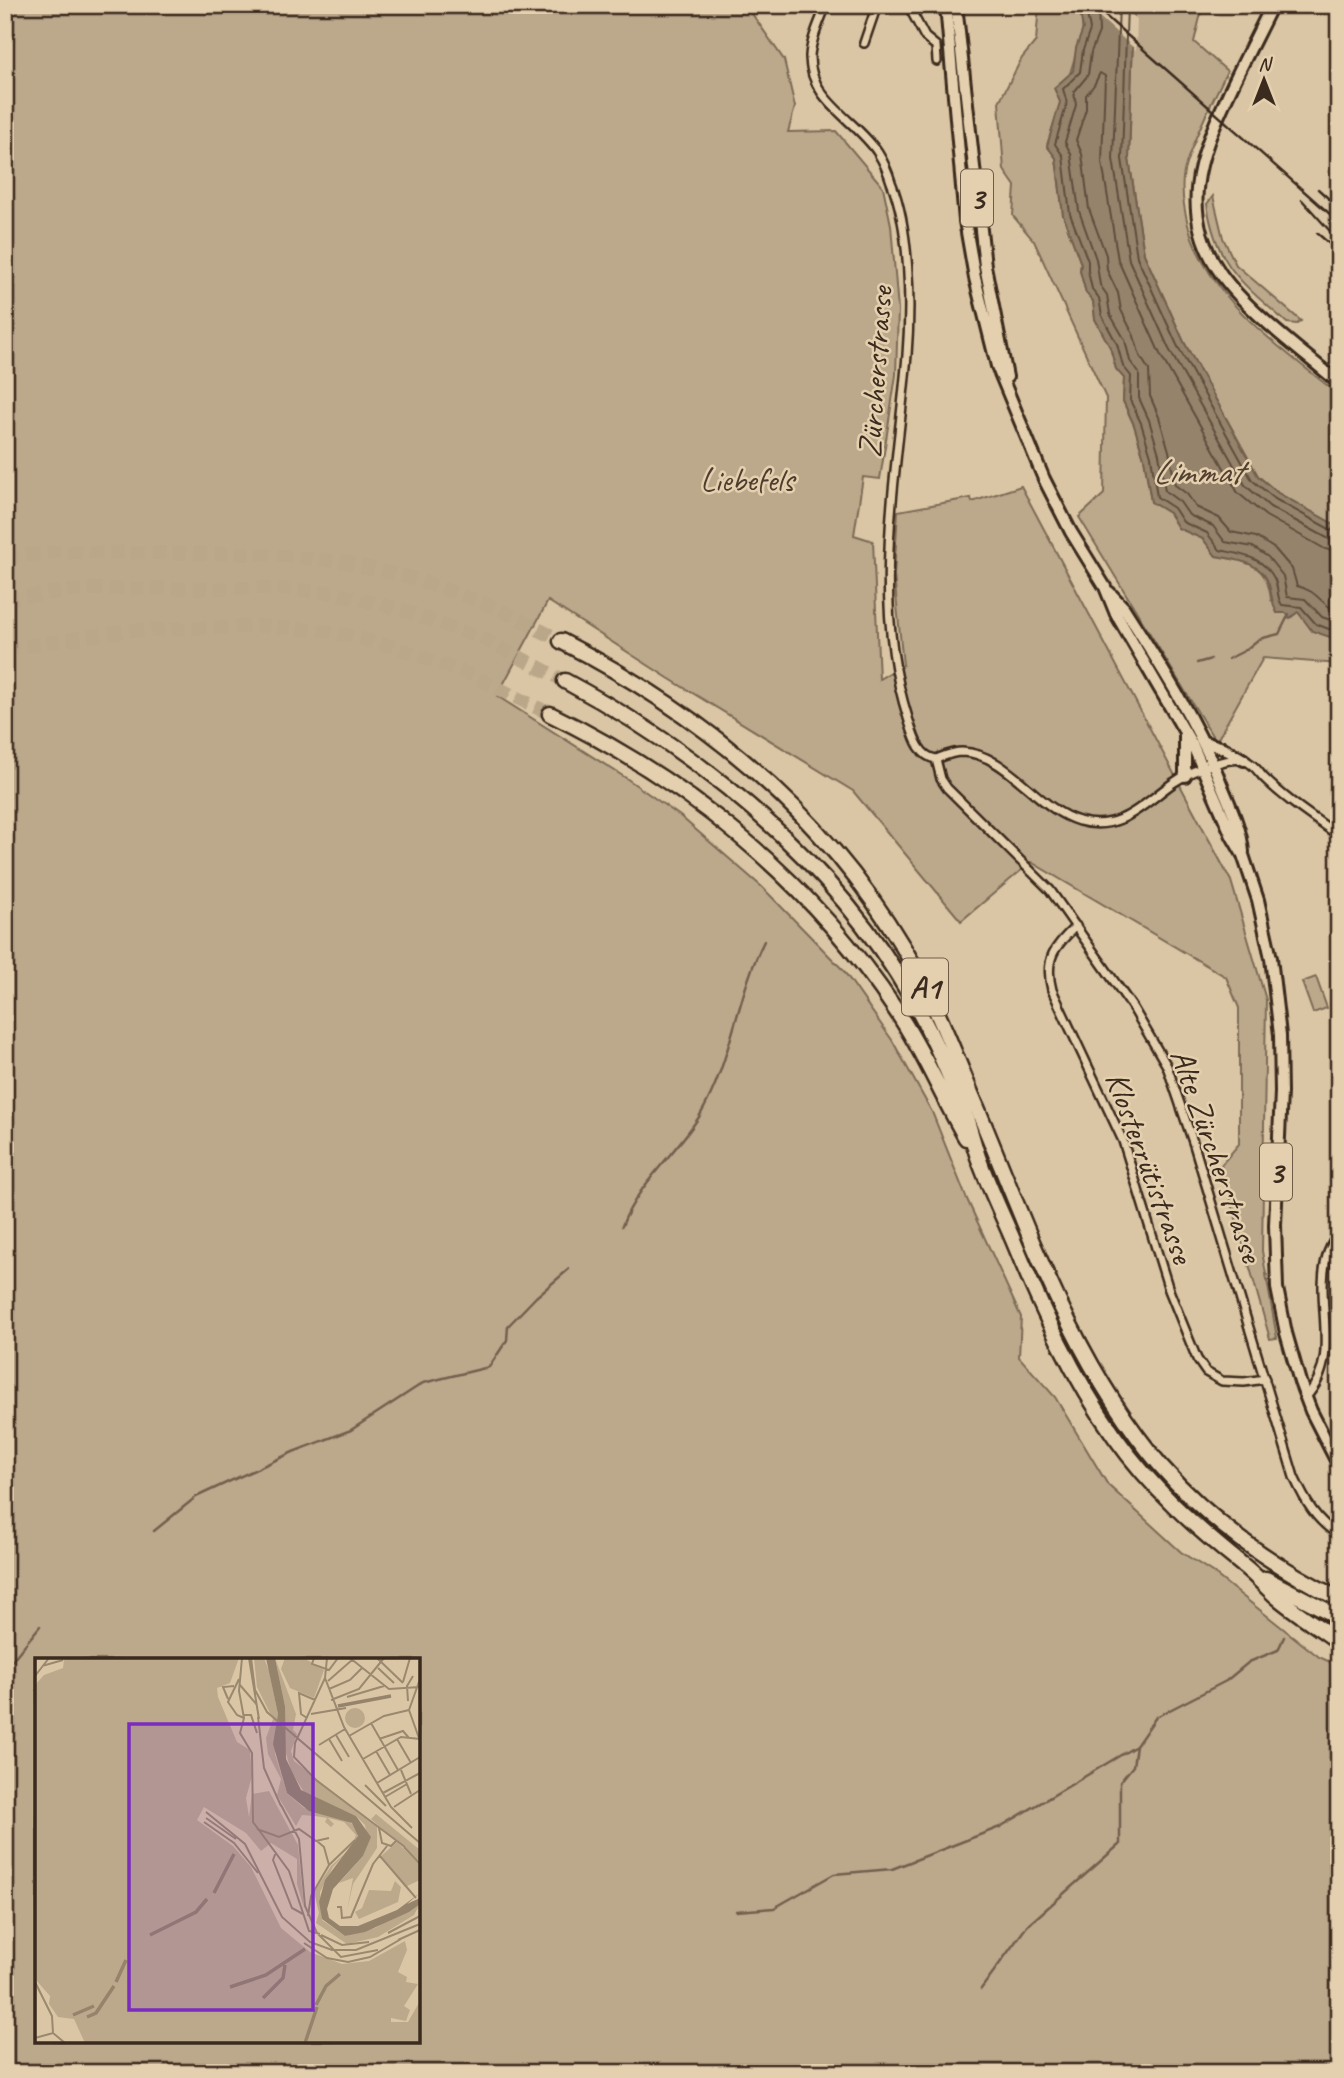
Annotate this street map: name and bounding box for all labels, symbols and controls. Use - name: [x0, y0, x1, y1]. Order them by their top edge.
- north arrow: [1228, 46, 1298, 116]
- text: N: [1258, 52, 1273, 76]
- road number: 3: [961, 170, 993, 226]
- street label: Zürcherstrasse: [848, 283, 902, 459]
- water label: Limmat: [1153, 449, 1250, 494]
- park label: Liebefels: [700, 459, 797, 501]
- road number: A1: [902, 958, 948, 1016]
- street label: Alte Zürcherstrasse: [1161, 1043, 1274, 1270]
- street label: Klosterrütistrasse: [1096, 1066, 1205, 1271]
- road number: 3: [1260, 1143, 1292, 1200]
- inset map: [35, 1658, 420, 2043]

